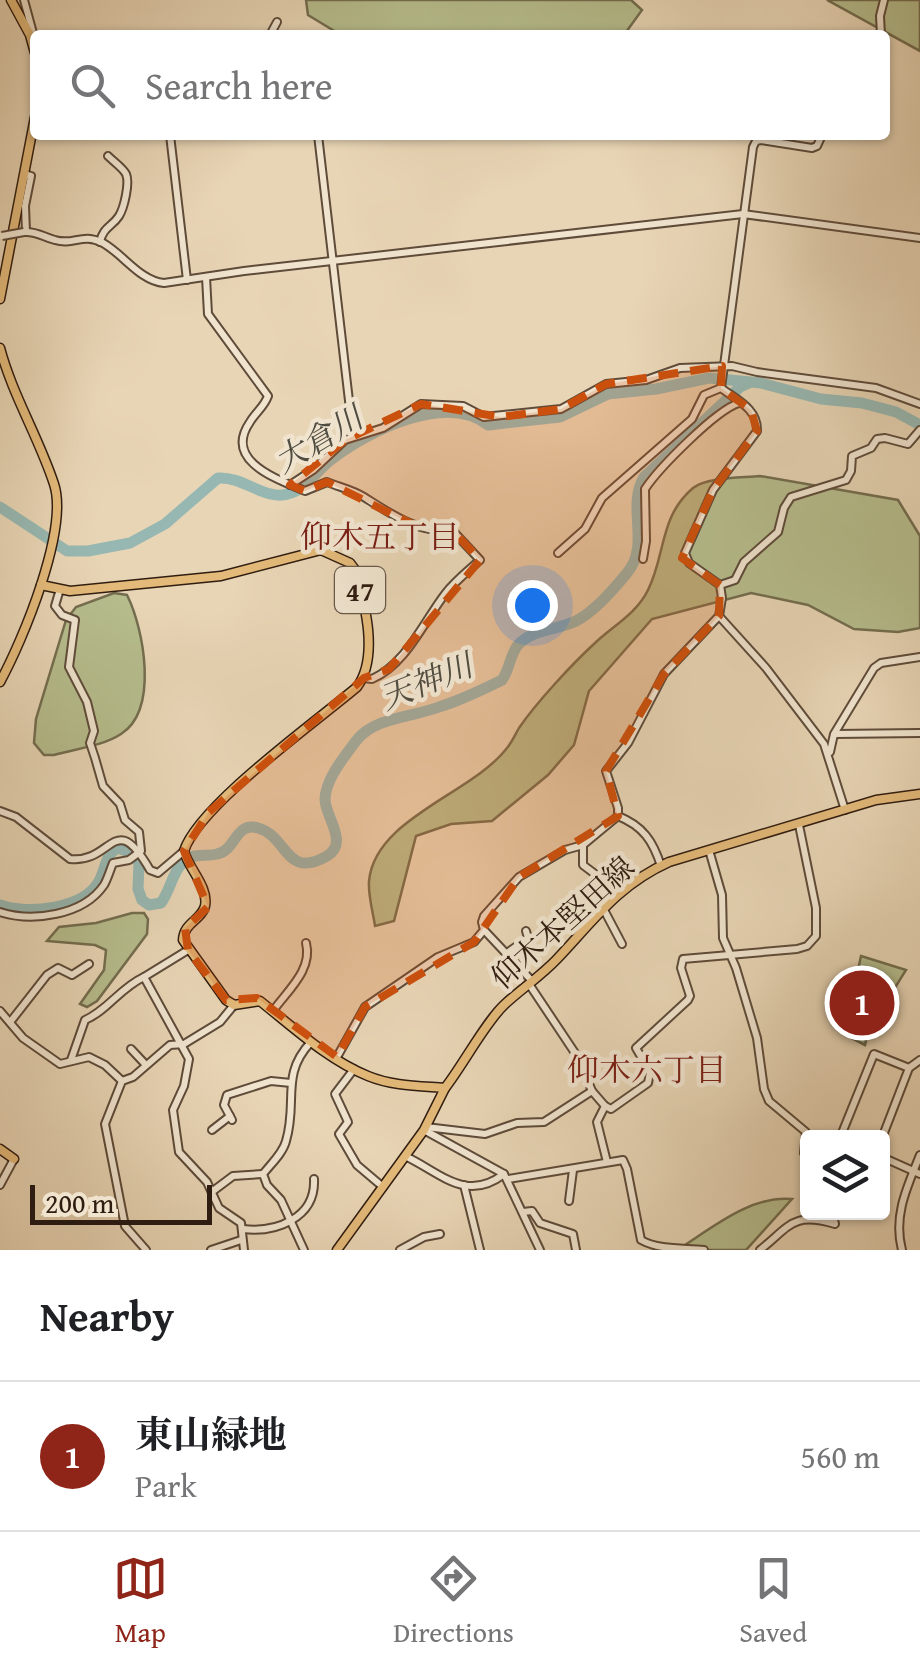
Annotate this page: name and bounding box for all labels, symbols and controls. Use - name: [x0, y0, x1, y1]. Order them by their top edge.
- search box: [30, 30, 890, 140]
- text: Search here: [145, 57, 333, 113]
- icon: search: [65, 58, 120, 113]
- water label: 大倉川: [265, 393, 374, 484]
- district label: 仰木五丁目: [300, 513, 460, 560]
- road number: 47: [335, 567, 385, 613]
- your location: [507, 580, 558, 631]
- water label: 天神川: [373, 640, 482, 721]
- street label: 仰木本堅田線: [480, 845, 644, 999]
- pin: 1: [830, 966, 894, 1040]
- district label: 仰木六丁目: [567, 1046, 727, 1093]
- map controls: [800, 1130, 890, 1220]
- button: layers: [800, 1130, 890, 1220]
- scale bar: [30, 1180, 212, 1224]
- text: 200 m: [45, 1182, 114, 1223]
- text: Nearby: [40, 1285, 174, 1346]
- text: 東山緑地: [135, 1406, 287, 1462]
- text: 1: [64, 1433, 81, 1480]
- text: 560 m: [801, 1433, 880, 1480]
- text: Park: [135, 1462, 197, 1509]
- tab: Map: [113, 1551, 168, 1652]
- tab: Directions: [393, 1551, 514, 1652]
- tab: Saved: [739, 1551, 807, 1652]

